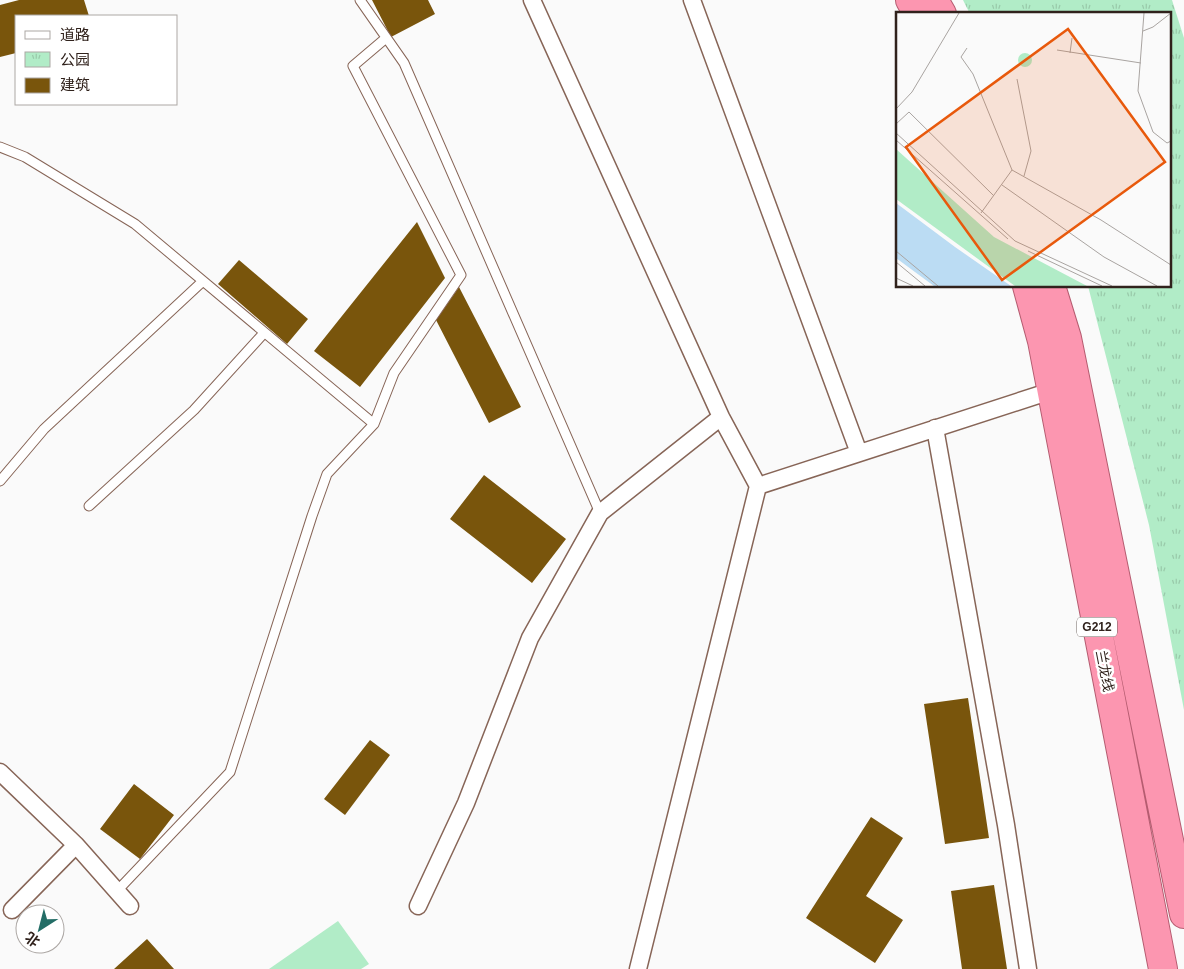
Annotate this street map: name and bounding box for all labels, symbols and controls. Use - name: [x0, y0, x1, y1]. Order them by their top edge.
- inset map: [896, 12, 1172, 288]
- legend: [15, 15, 178, 105]
- text: 道路: [60, 26, 90, 43]
- text: 公园: [60, 51, 90, 68]
- text: 建筑: [60, 76, 90, 93]
- road number: G212: [1077, 618, 1117, 636]
- street label: 兰龙线: [1093, 649, 1117, 693]
- north arrow: [15, 904, 65, 954]
- text: 北: [22, 929, 43, 950]

